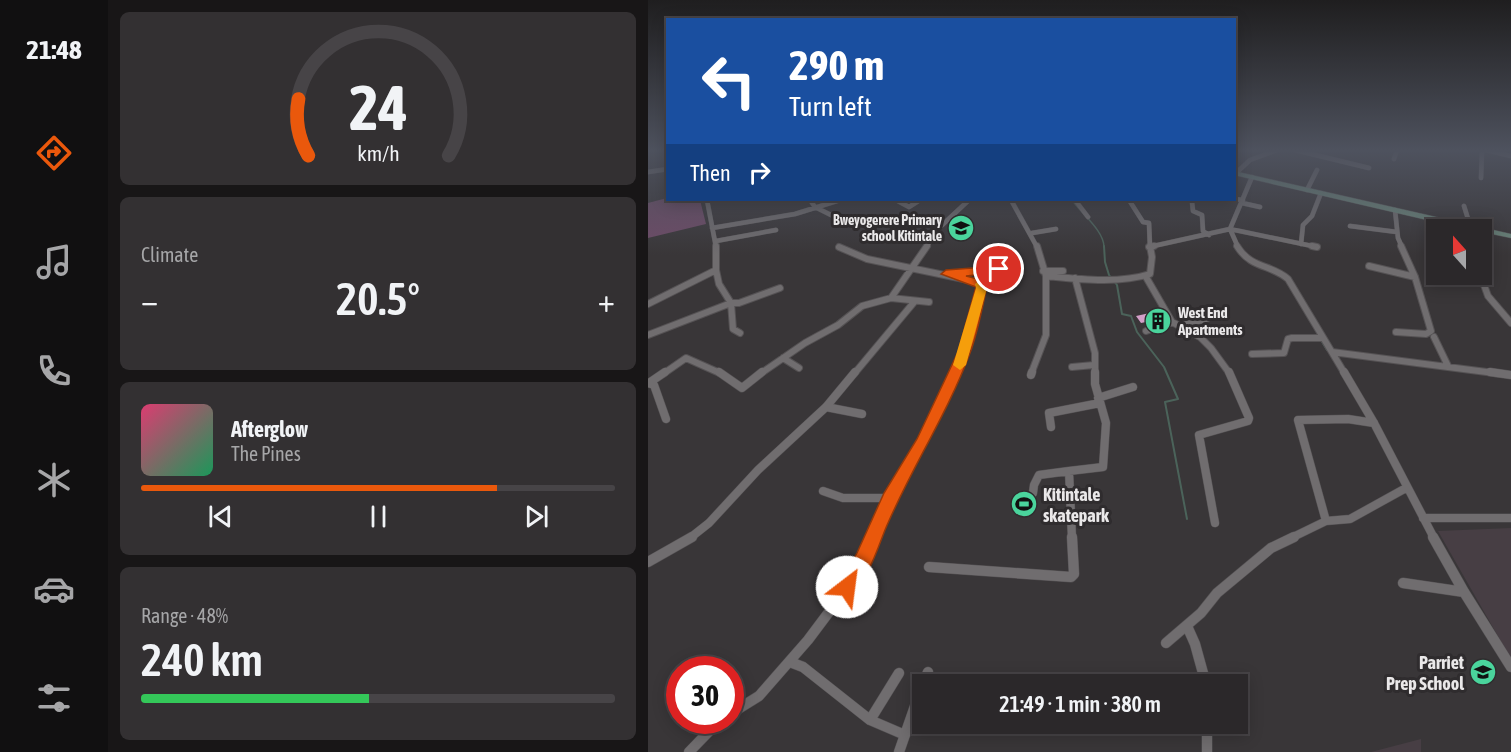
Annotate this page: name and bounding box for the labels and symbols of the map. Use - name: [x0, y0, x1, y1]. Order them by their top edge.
- place label: Bweyogerere Primary school Kitintale: [833, 212, 942, 244]
- school or university icon: Bweyogerere Primary school Kitintale: [946, 213, 976, 243]
- north arrow: [1426, 219, 1492, 285]
- pin: [973, 243, 1024, 294]
- place label: West End Apartments: [1177, 304, 1243, 338]
- building icon: West End Apartments: [1143, 306, 1173, 336]
- place label: Kitintale skatepark: [1043, 484, 1110, 526]
- sports icon: Kitintale skatepark: [1009, 489, 1039, 519]
- position arrow: [815, 555, 879, 619]
- place label: Parriet Prep School: [1386, 652, 1465, 694]
- speed limit sign: 30: [666, 656, 744, 734]
- school or university icon: Parriet Prep School: [1468, 657, 1498, 687]

